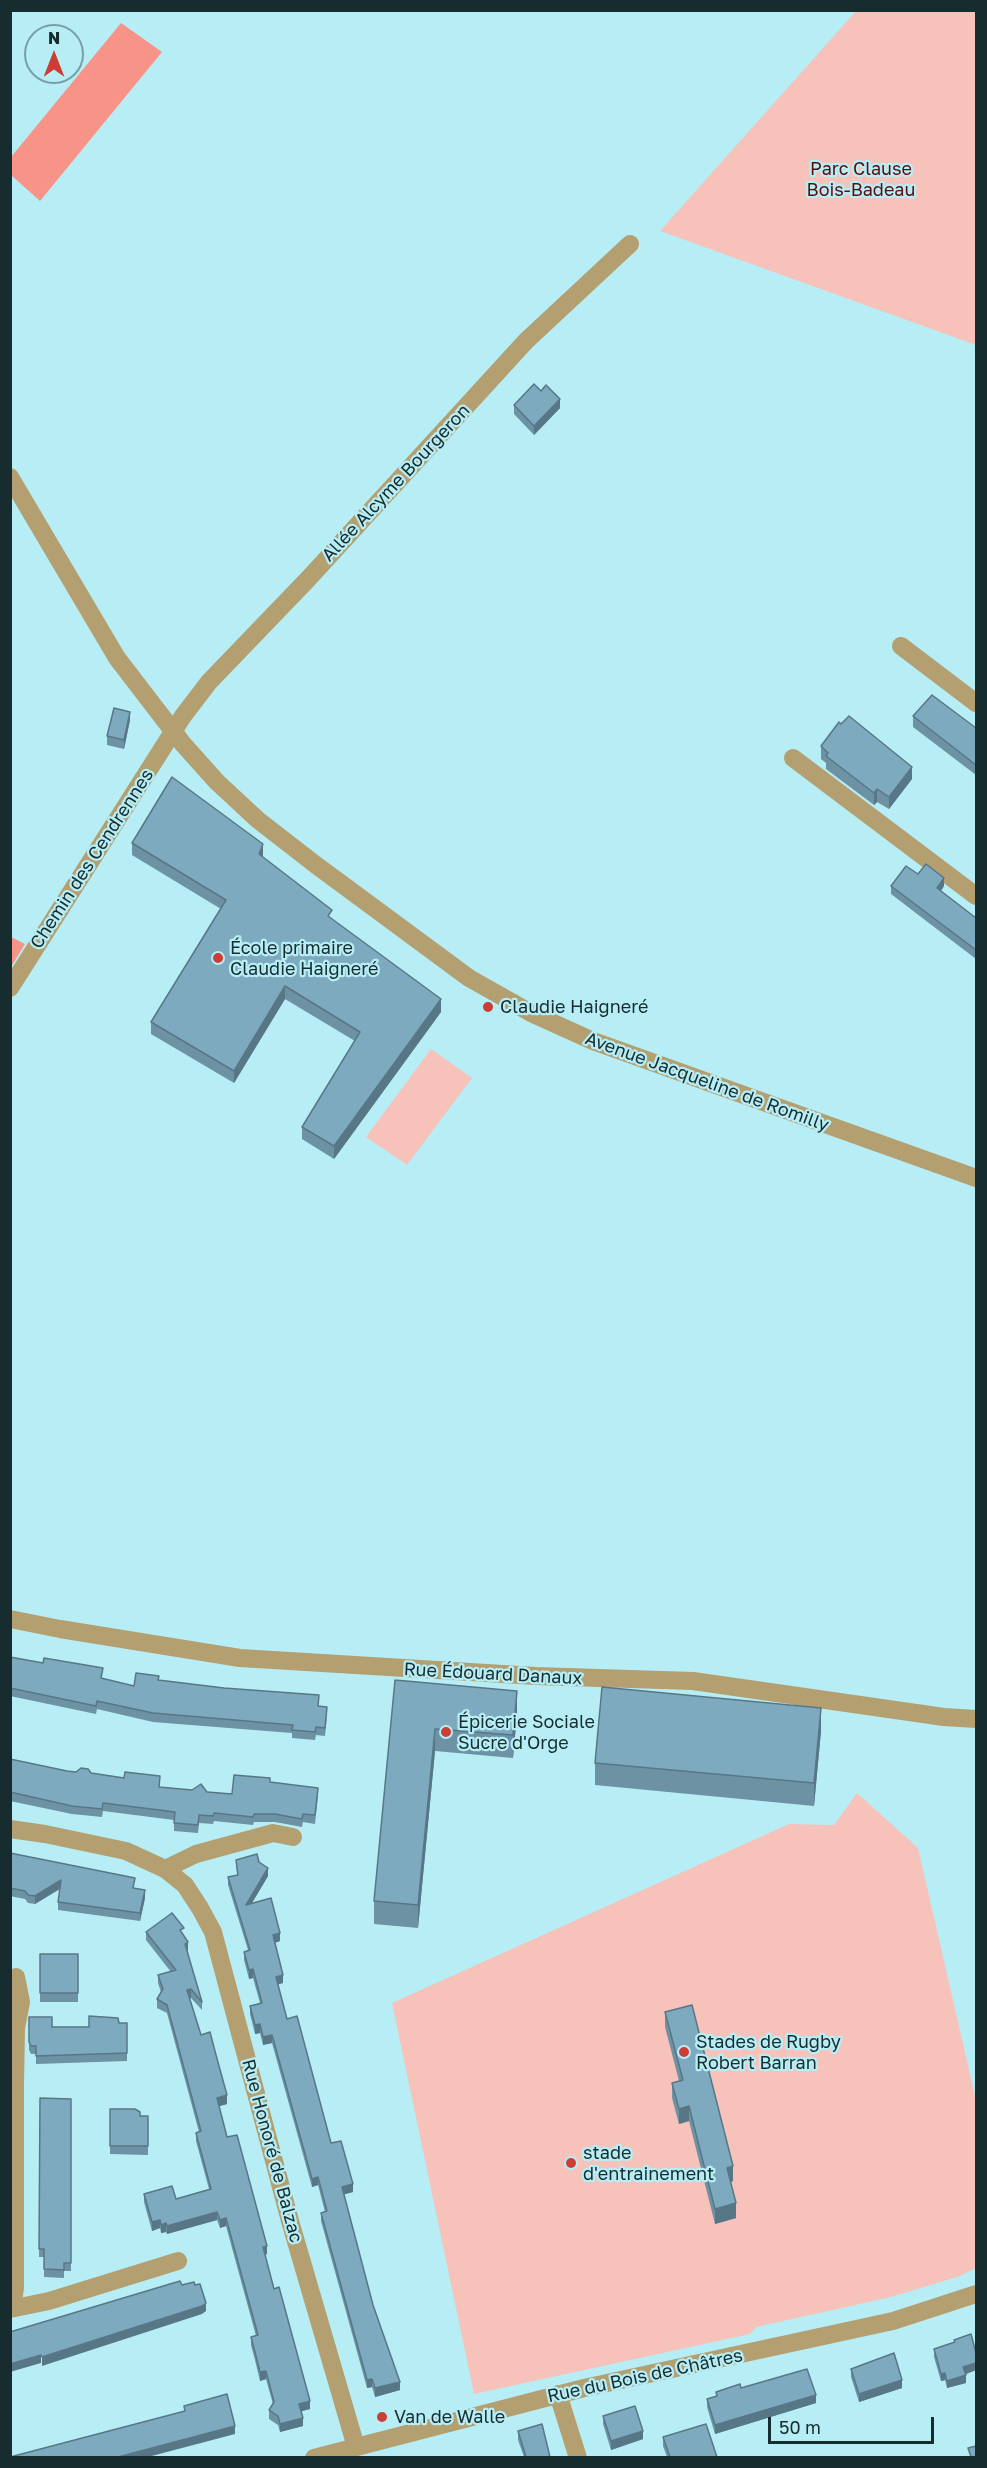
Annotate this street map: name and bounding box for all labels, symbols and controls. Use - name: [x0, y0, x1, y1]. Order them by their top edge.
- north arrow: [24, 24, 84, 84]
- text: N: [48, 28, 60, 48]
- park label: Parc Clause Bois-Badeau: [807, 158, 915, 201]
- street label: Allée Alcyme Bourgeron: [318, 400, 474, 566]
- street label: Chemin des Cendrennes: [26, 765, 158, 953]
- place label: École primaire Claudie Haigneré: [230, 937, 378, 980]
- marker: École primaire Claudie Haigneré: [211, 951, 225, 965]
- place label: Claudie Haigneré: [500, 996, 648, 1018]
- marker: Claudie Haigneré: [481, 1000, 495, 1014]
- street label: Avenue Jacqueline de Romilly: [582, 1028, 832, 1136]
- street label: Rue Édouard Danaux: [403, 1659, 583, 1689]
- place label: Épicerie Sociale Sucre d'Orge: [458, 1711, 595, 1754]
- marker: Épicerie Sociale Sucre d'Orge: [439, 1725, 453, 1739]
- place label: Stades de Rugby Robert Barran: [696, 2031, 841, 2074]
- marker: Stades de Rugby Robert Barran: [677, 2045, 691, 2059]
- street label: Rue Honoré de Balzac: [237, 2057, 307, 2245]
- place label: stade d'entrainement: [583, 2142, 714, 2184]
- marker: stade d'entrainement: [564, 2156, 578, 2170]
- street label: Rue du Bois de Châtres: [545, 2345, 745, 2407]
- scale bar: [771, 2405, 938, 2443]
- place label: Van de Walle: [394, 2406, 505, 2428]
- marker: Van de Walle: [375, 2410, 389, 2424]
- text: 50 m: [779, 2416, 821, 2438]

